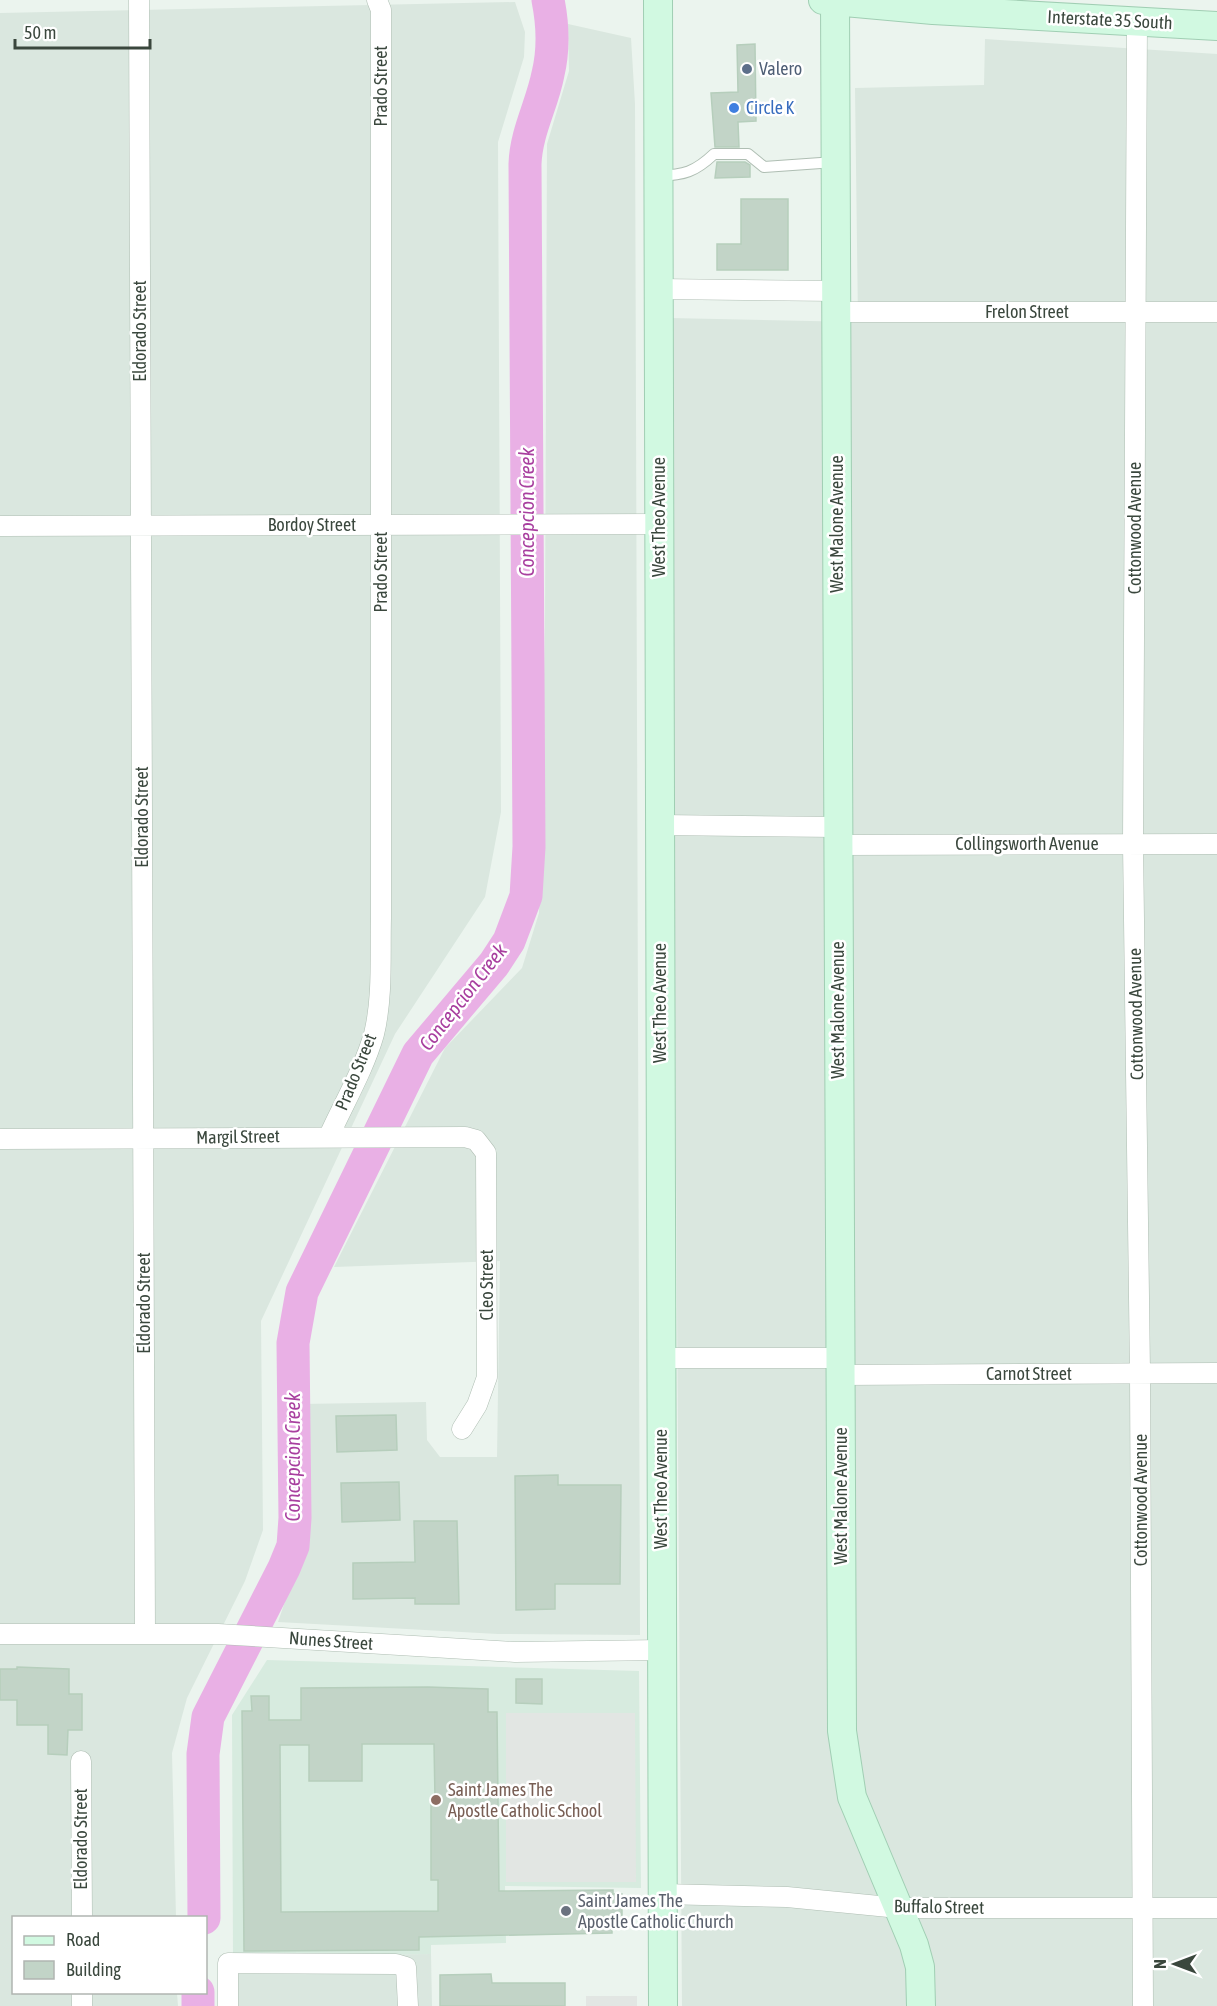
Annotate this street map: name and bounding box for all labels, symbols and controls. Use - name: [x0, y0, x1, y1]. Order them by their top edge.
- street label: Interstate 35 South: [1047, 6, 1173, 33]
- scale bar: [15, 12, 150, 50]
- text: 50 m: [24, 22, 56, 43]
- street label: Prado Street: [370, 45, 391, 127]
- place label: Valero: [759, 58, 802, 79]
- marker: Valero: [740, 62, 754, 76]
- place label: Circle K: [746, 97, 794, 118]
- marker: Circle K: [727, 101, 741, 115]
- street label: Eldorado Street: [129, 280, 150, 382]
- street label: Frelon Street: [985, 301, 1069, 322]
- water label: Concepcion Creek: [515, 447, 538, 576]
- street label: West Malone Avenue: [826, 455, 847, 593]
- street label: West Theo Avenue: [648, 457, 669, 577]
- street label: Cottonwood Avenue: [1124, 462, 1145, 594]
- street label: Bordoy Street: [268, 514, 356, 535]
- street label: Prado Street: [370, 531, 391, 613]
- street label: Eldorado Street: [131, 766, 152, 868]
- street label: Collingsworth Avenue: [955, 833, 1099, 854]
- water label: Concepcion Creek: [414, 939, 511, 1055]
- street label: West Malone Avenue: [827, 941, 848, 1079]
- street label: West Theo Avenue: [649, 943, 670, 1063]
- street label: Cottonwood Avenue: [1124, 948, 1147, 1080]
- street label: Prado Street: [331, 1030, 380, 1113]
- street label: Margil Street: [196, 1125, 280, 1148]
- street label: Cleo Street: [476, 1249, 497, 1321]
- street label: Eldorado Street: [133, 1252, 154, 1354]
- street label: Carnot Street: [986, 1363, 1072, 1384]
- water label: Concepcion Creek: [281, 1392, 304, 1521]
- street label: West Malone Avenue: [830, 1427, 851, 1565]
- street label: West Theo Avenue: [650, 1429, 671, 1549]
- street label: Cottonwood Avenue: [1130, 1434, 1151, 1566]
- street label: Nunes Street: [288, 1627, 374, 1654]
- place label: Saint James The Apostle Catholic School: [448, 1779, 602, 1821]
- street label: Eldorado Street: [70, 1788, 91, 1890]
- marker: Saint James The Apostle Catholic School: [429, 1793, 443, 1807]
- place label: Saint James The Apostle Catholic Church: [578, 1890, 734, 1932]
- street label: Buffalo Street: [894, 1895, 984, 1918]
- marker: Saint James The Apostle Catholic Church: [559, 1904, 573, 1918]
- legend: [12, 1916, 207, 1994]
- text: Road: [66, 1929, 100, 1950]
- north arrow: [1145, 1934, 1205, 1994]
- text: Building: [66, 1959, 121, 1980]
- text: N: [1151, 1959, 1169, 1969]

